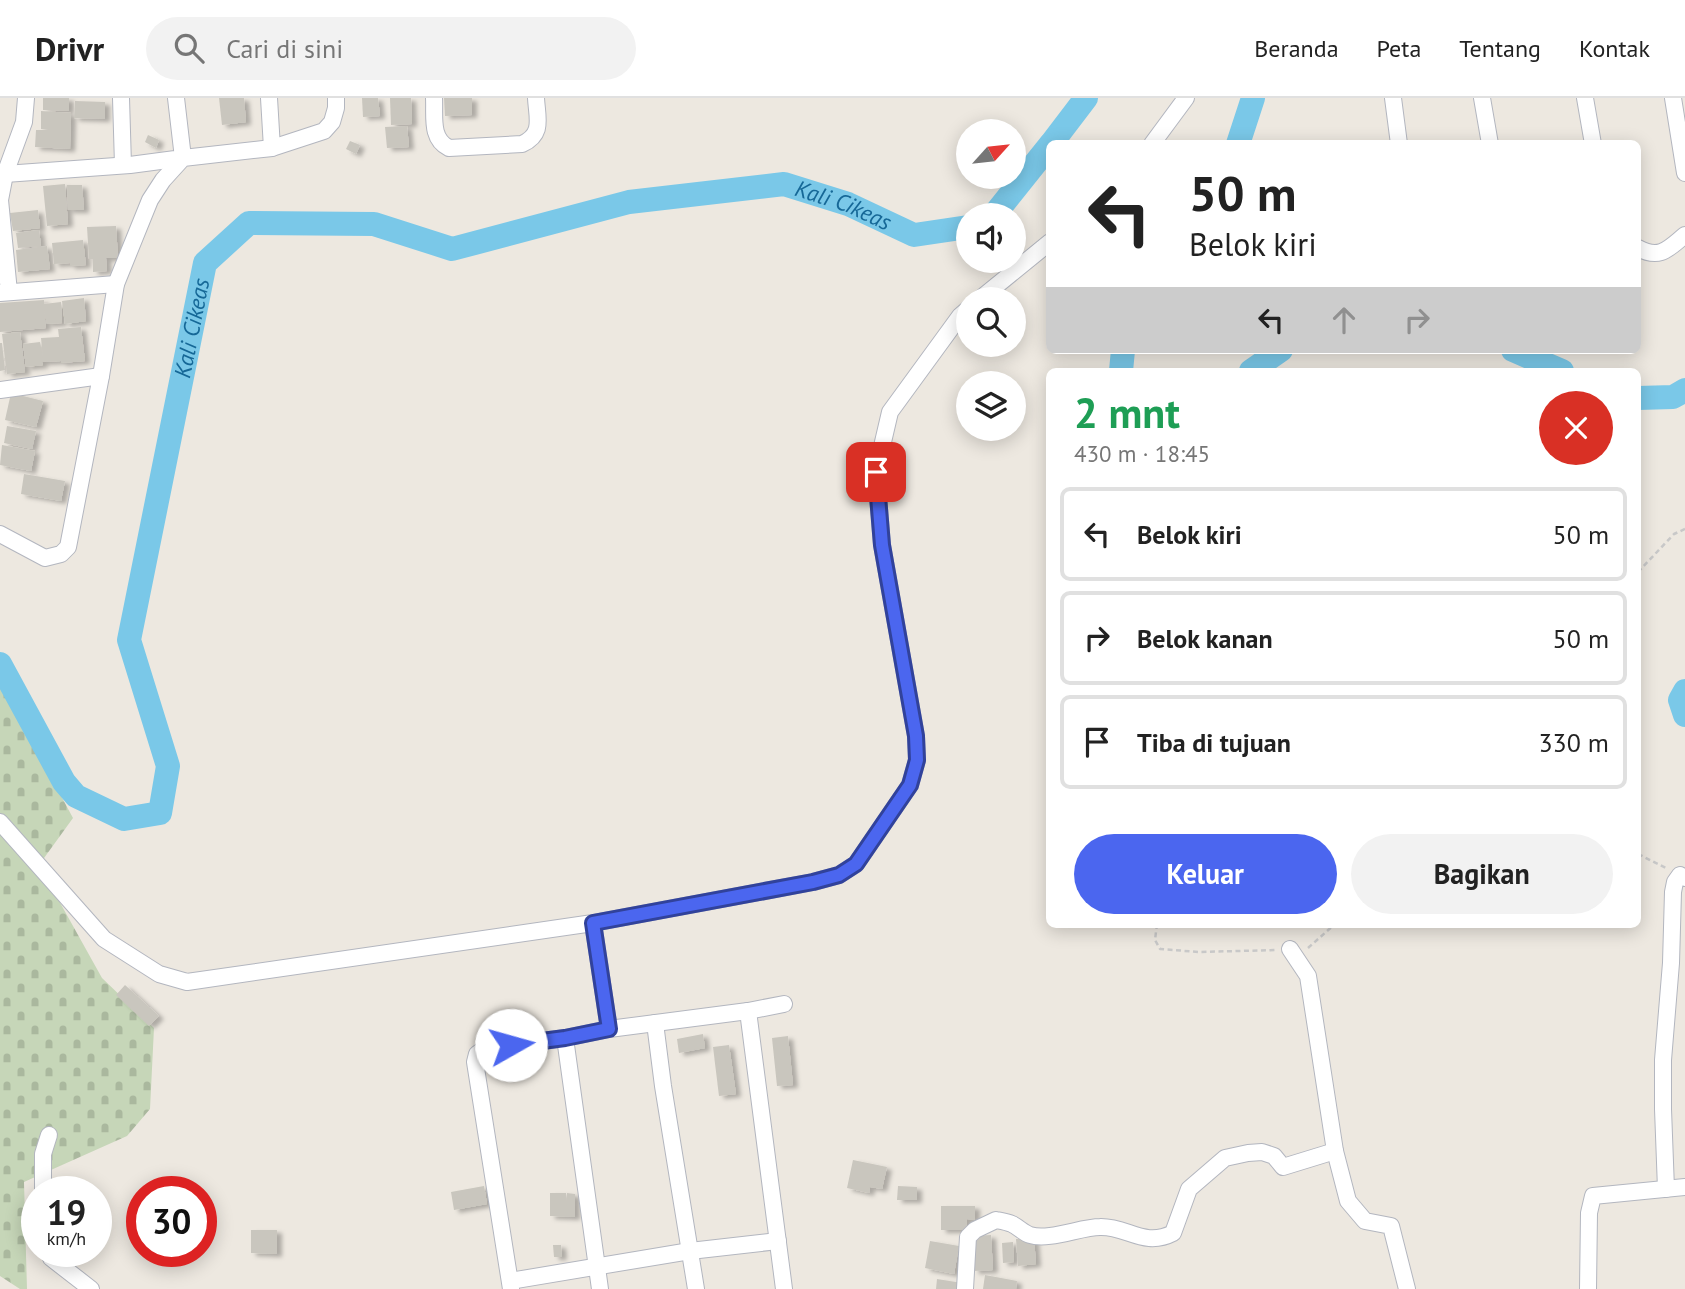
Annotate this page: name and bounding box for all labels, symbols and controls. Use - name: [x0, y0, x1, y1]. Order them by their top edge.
- search box: [146, 17, 636, 80]
- text: Drivr: [35, 27, 104, 70]
- icon: search: [170, 29, 208, 67]
- text: Cari di sini: [226, 32, 343, 65]
- text: Beranda: [1254, 33, 1339, 64]
- text: Peta: [1377, 33, 1421, 64]
- text: Tentang: [1459, 33, 1541, 64]
- text: Kontak: [1579, 33, 1650, 64]
- north arrow: [956, 119, 1026, 189]
- map controls: [956, 119, 1026, 441]
- text: 50 m: [1189, 161, 1296, 225]
- icon: left: [1074, 168, 1165, 259]
- water label: Kali Cikeas: [792, 173, 897, 237]
- button: sound: [956, 203, 1026, 273]
- text: Belok kiri: [1189, 223, 1317, 265]
- water label: Kali Cikeas: [167, 275, 216, 380]
- button: search: [956, 287, 1026, 357]
- icon: left: [1252, 301, 1290, 339]
- icon: ahead: [1325, 301, 1363, 339]
- icon: right: [1398, 301, 1436, 339]
- button: layers: [956, 371, 1026, 441]
- text: 2 mnt: [1074, 385, 1180, 440]
- button: close: [1539, 391, 1613, 465]
- text: 430 m · 18:45: [1074, 439, 1210, 468]
- pin: [846, 442, 906, 502]
- icon: arrive: [857, 453, 895, 491]
- icon: left: [1078, 515, 1116, 553]
- text: Belok kiri: [1137, 518, 1242, 551]
- text: 50 m: [1553, 518, 1609, 551]
- icon: right: [1078, 619, 1116, 657]
- text: Belok kanan: [1137, 622, 1273, 655]
- text: 50 m: [1553, 622, 1609, 655]
- icon: arrive: [1078, 723, 1116, 761]
- text: Tiba di tujuan: [1137, 726, 1291, 759]
- text: 330 m: [1538, 726, 1609, 759]
- button: Keluar: [1074, 834, 1337, 914]
- button: Bagikan: [1351, 834, 1613, 914]
- position arrow: [474, 1008, 548, 1082]
- speed limit sign: 30: [126, 1176, 217, 1267]
- text: 19: [47, 1189, 86, 1235]
- text: km/h: [47, 1227, 86, 1250]

